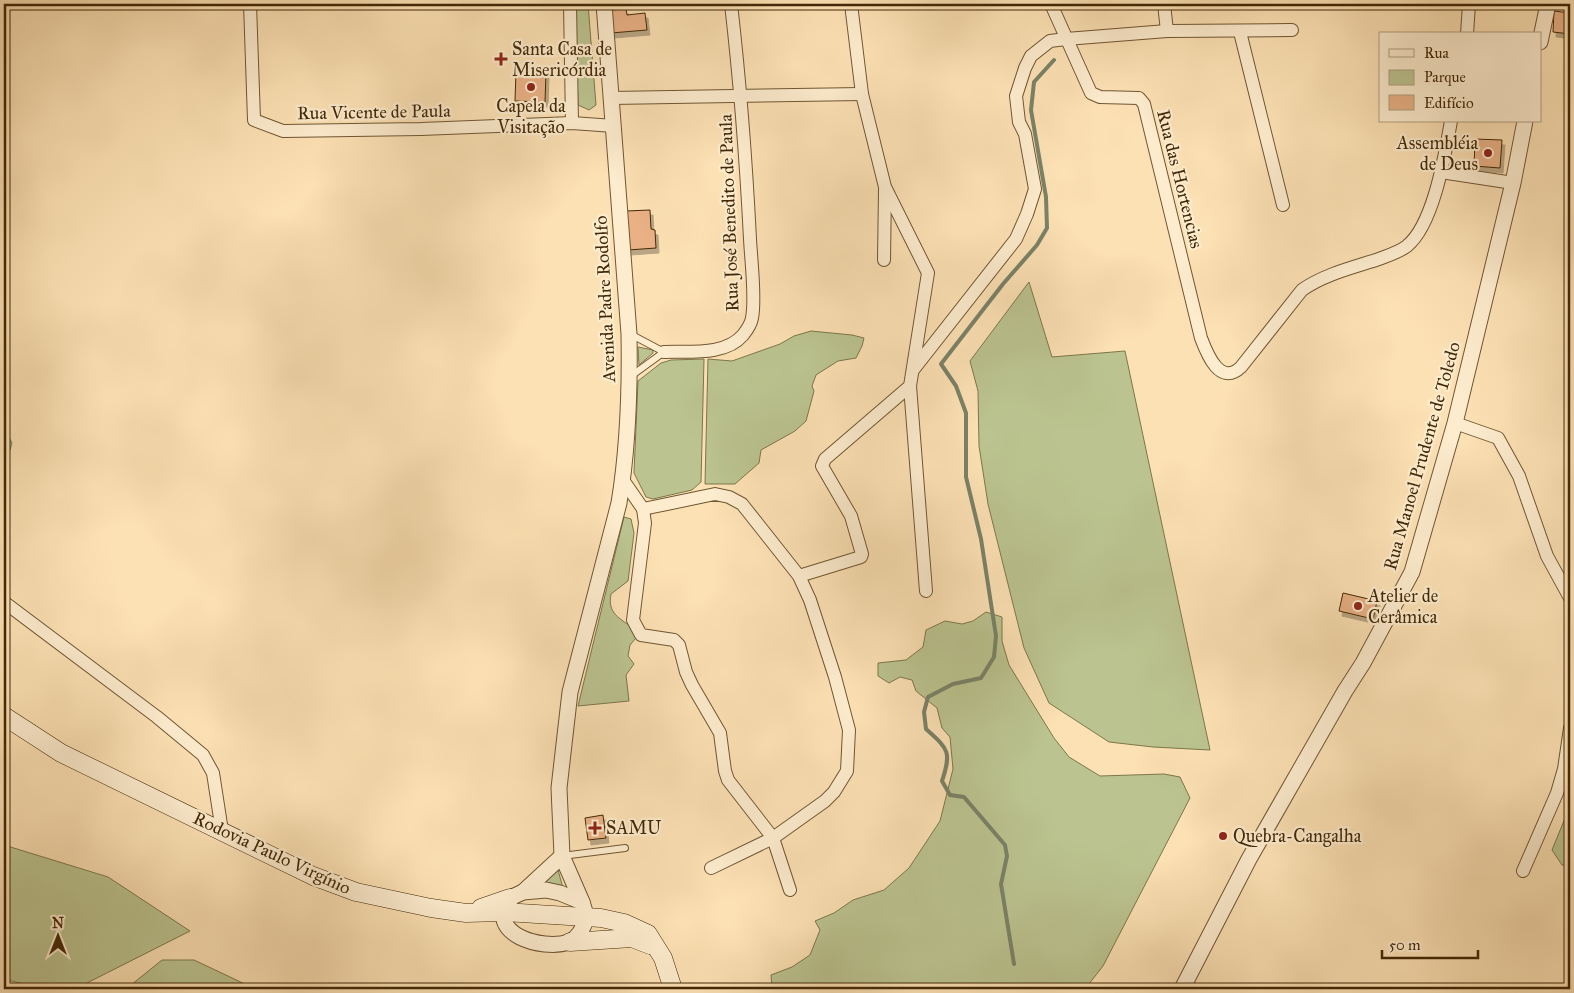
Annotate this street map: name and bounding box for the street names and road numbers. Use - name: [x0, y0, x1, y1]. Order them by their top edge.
- street label: Rua Vicente de Paula: [297, 100, 451, 124]
- street label: Rua das Hortencias: [1152, 107, 1208, 251]
- street label: Rua José Benedito de Paula: [715, 113, 744, 312]
- street label: Avenida Padre Rodolfo: [590, 215, 620, 384]
- street label: Rua Manoel Prudente de Toledo: [1379, 339, 1465, 573]
- street label: Rodovia Paulo Virgínio: [189, 807, 354, 900]

